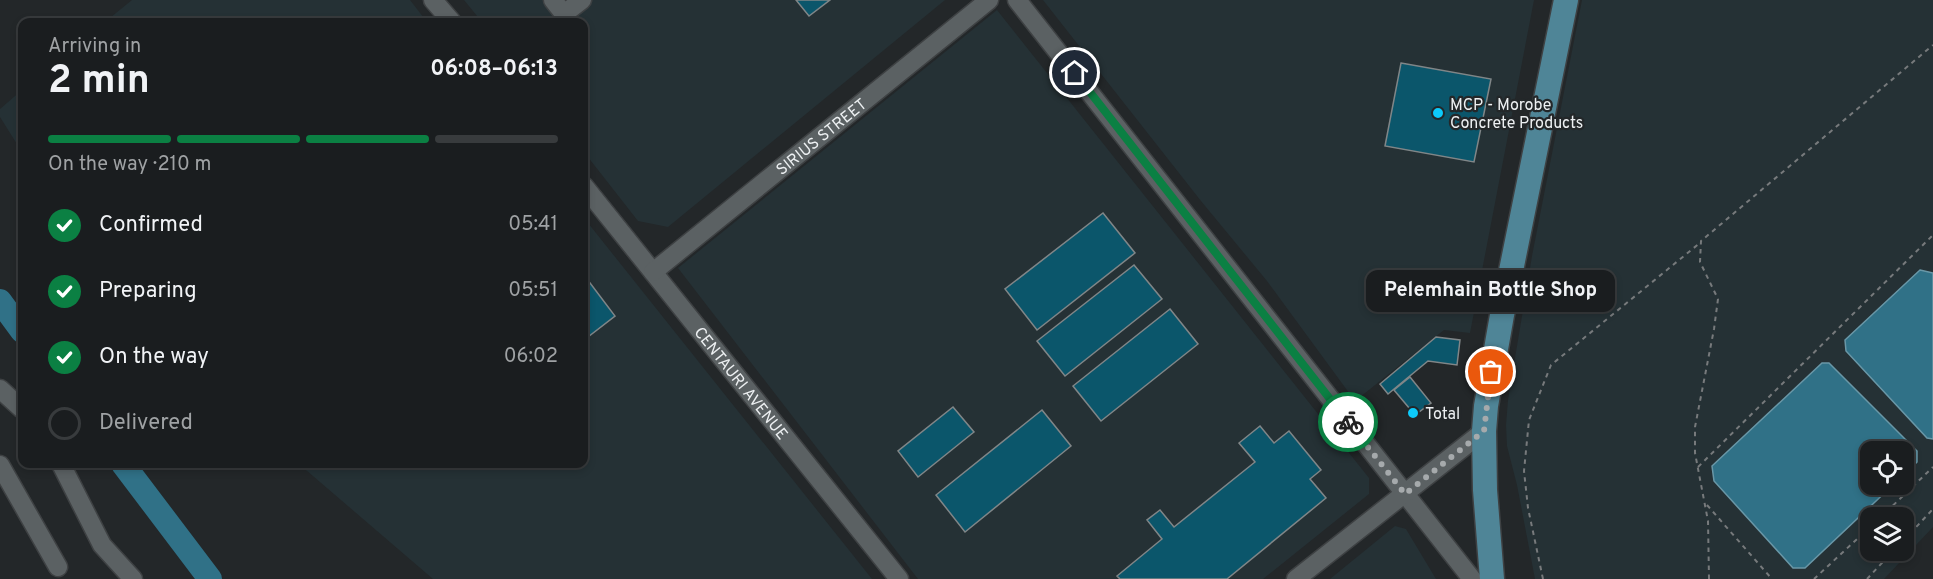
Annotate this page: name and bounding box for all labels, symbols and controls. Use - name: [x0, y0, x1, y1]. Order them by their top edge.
- text: Arriving in: [48, 34, 141, 60]
- pin: [1049, 47, 1100, 98]
- text: 06:08–06:13: [430, 56, 558, 83]
- icon: home: [1058, 56, 1091, 89]
- text: 2 min: [48, 58, 150, 107]
- street label: SIRIUS STREET: [773, 95, 872, 180]
- place label: MCP - Morobe Concrete Products: [1450, 96, 1583, 134]
- marker: MCP - Morobe Concrete Products: [1431, 106, 1445, 120]
- text: On the way · 210 m: [48, 152, 212, 178]
- icon: check: [48, 209, 81, 242]
- text: Confirmed: [99, 212, 203, 239]
- text: 05:41: [508, 212, 558, 238]
- callout: Pelemhain Bottle Shop: [1366, 270, 1616, 312]
- icon: check: [48, 275, 81, 308]
- text: Preparing: [99, 278, 197, 305]
- text: 05:51: [508, 278, 558, 304]
- text: Pelemhain Bottle Shop: [1384, 278, 1597, 304]
- street label: CENTAURI AVENUE: [689, 323, 791, 444]
- icon: check: [48, 341, 81, 374]
- text: On the way: [99, 344, 209, 371]
- text: 06:02: [504, 344, 558, 370]
- pin: [1465, 346, 1516, 397]
- icon: bag: [1474, 355, 1507, 388]
- courier: [1318, 392, 1378, 452]
- place label: Total: [1425, 405, 1460, 425]
- icon: bike: [1332, 406, 1365, 439]
- marker: Total: [1406, 406, 1420, 420]
- text: Delivered: [99, 410, 193, 437]
- map controls: [1860, 441, 1914, 561]
- button: locate: [1860, 441, 1914, 495]
- button: layers: [1860, 507, 1914, 561]

